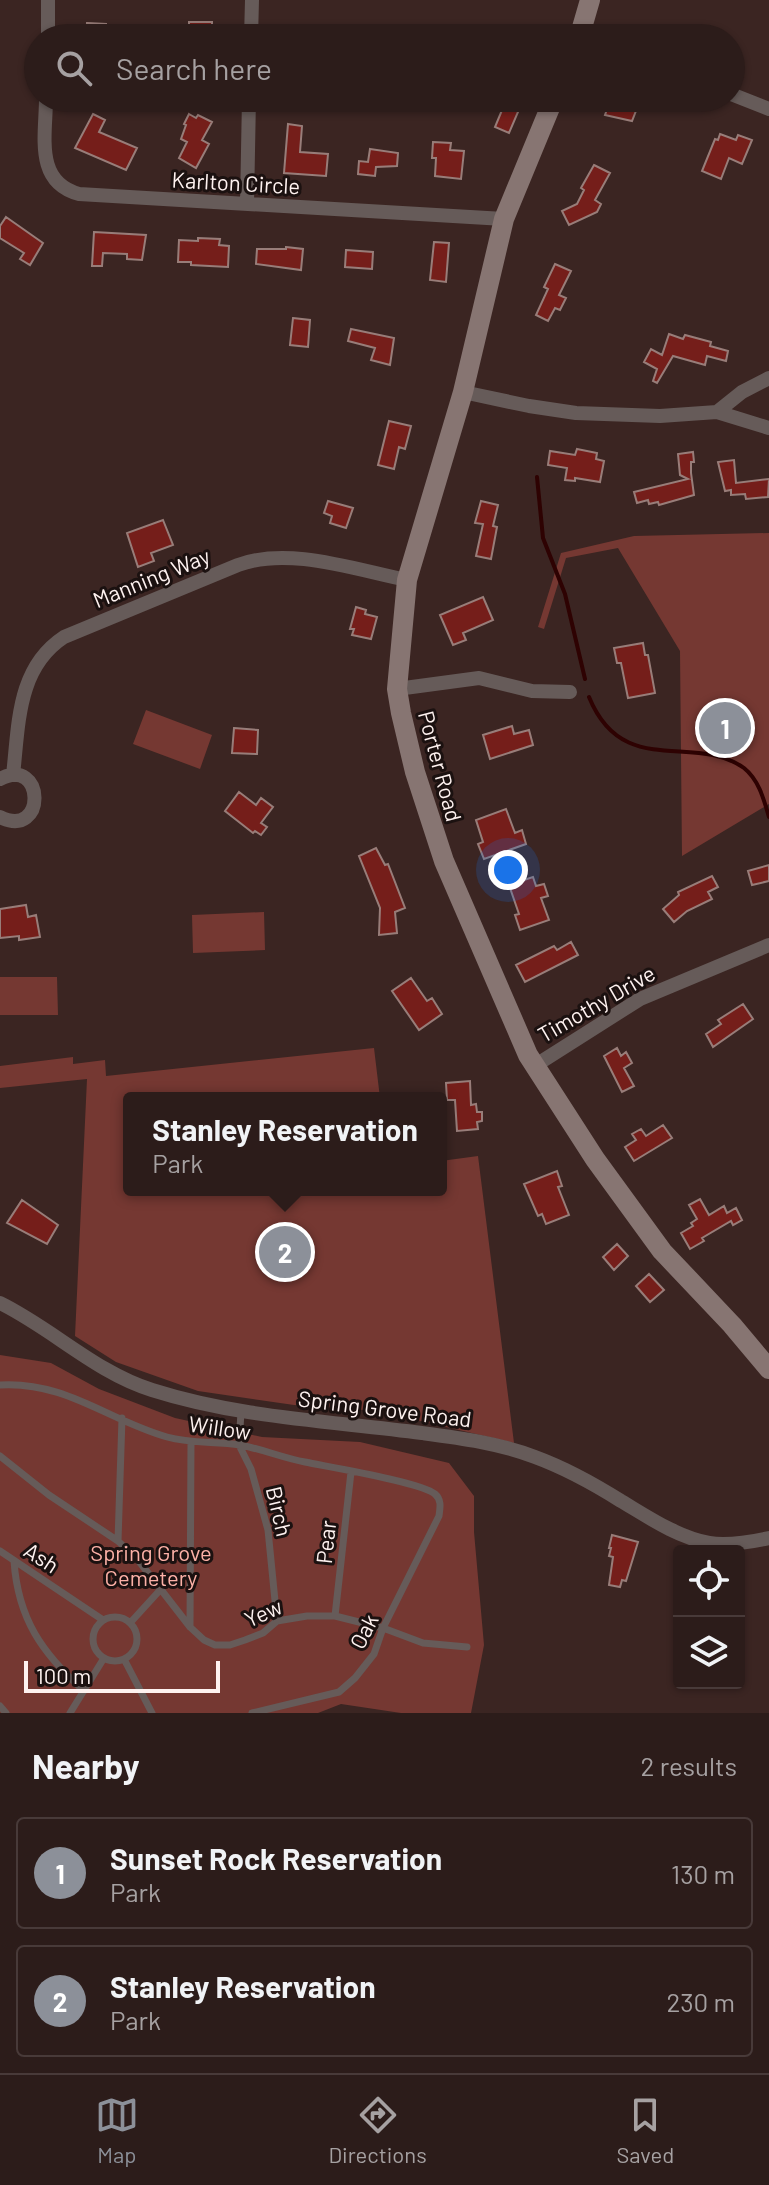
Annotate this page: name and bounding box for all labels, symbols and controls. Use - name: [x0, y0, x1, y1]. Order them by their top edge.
- search box: [24, 24, 745, 112]
- icon: search: [52, 46, 96, 90]
- text: Search here: [116, 50, 272, 86]
- street label: Karlton Circle: [171, 166, 301, 198]
- street label: Manning Way: [89, 542, 213, 612]
- pin: 1: [699, 698, 751, 758]
- street label: Porter Road: [414, 708, 468, 824]
- your location: [488, 850, 528, 890]
- street label: Timothy Drive: [533, 959, 659, 1047]
- popup: [123, 1092, 447, 1196]
- text: Stanley Reservation: [152, 1111, 418, 1147]
- text: Park: [152, 1147, 203, 1178]
- pin: 2: [259, 1222, 311, 1282]
- street label: Spring Grove Road: [297, 1384, 473, 1432]
- street label: Willow: [187, 1410, 253, 1444]
- street label: Birch: [262, 1483, 298, 1539]
- street label: Pear: [310, 1519, 340, 1565]
- street label: Ash: [20, 1536, 64, 1578]
- park label: Spring Grove Cemetery: [90, 1539, 212, 1590]
- map controls: [673, 1545, 745, 1689]
- button: locate: [673, 1545, 745, 1617]
- street label: Yew: [240, 1592, 286, 1632]
- street label: Oak: [343, 1609, 383, 1653]
- button: layers: [673, 1617, 745, 1689]
- scale bar: [24, 1657, 220, 1693]
- text: 100 m: [36, 1662, 91, 1688]
- text: Nearby: [32, 1745, 140, 1786]
- text: 2 results: [641, 1750, 737, 1781]
- text: Sunset Rock Reservation: [110, 1840, 442, 1876]
- text: 1: [55, 1858, 65, 1889]
- text: 130 m: [671, 1858, 735, 1889]
- text: Park: [110, 1876, 161, 1907]
- text: Stanley Reservation: [110, 1968, 376, 2004]
- text: 2: [53, 1986, 67, 2017]
- text: 230 m: [666, 1986, 735, 2017]
- text: Park: [110, 2004, 161, 2035]
- tab: Map: [95, 2093, 139, 2167]
- tab: Directions: [328, 2093, 427, 2167]
- tab: Saved: [616, 2093, 674, 2167]

